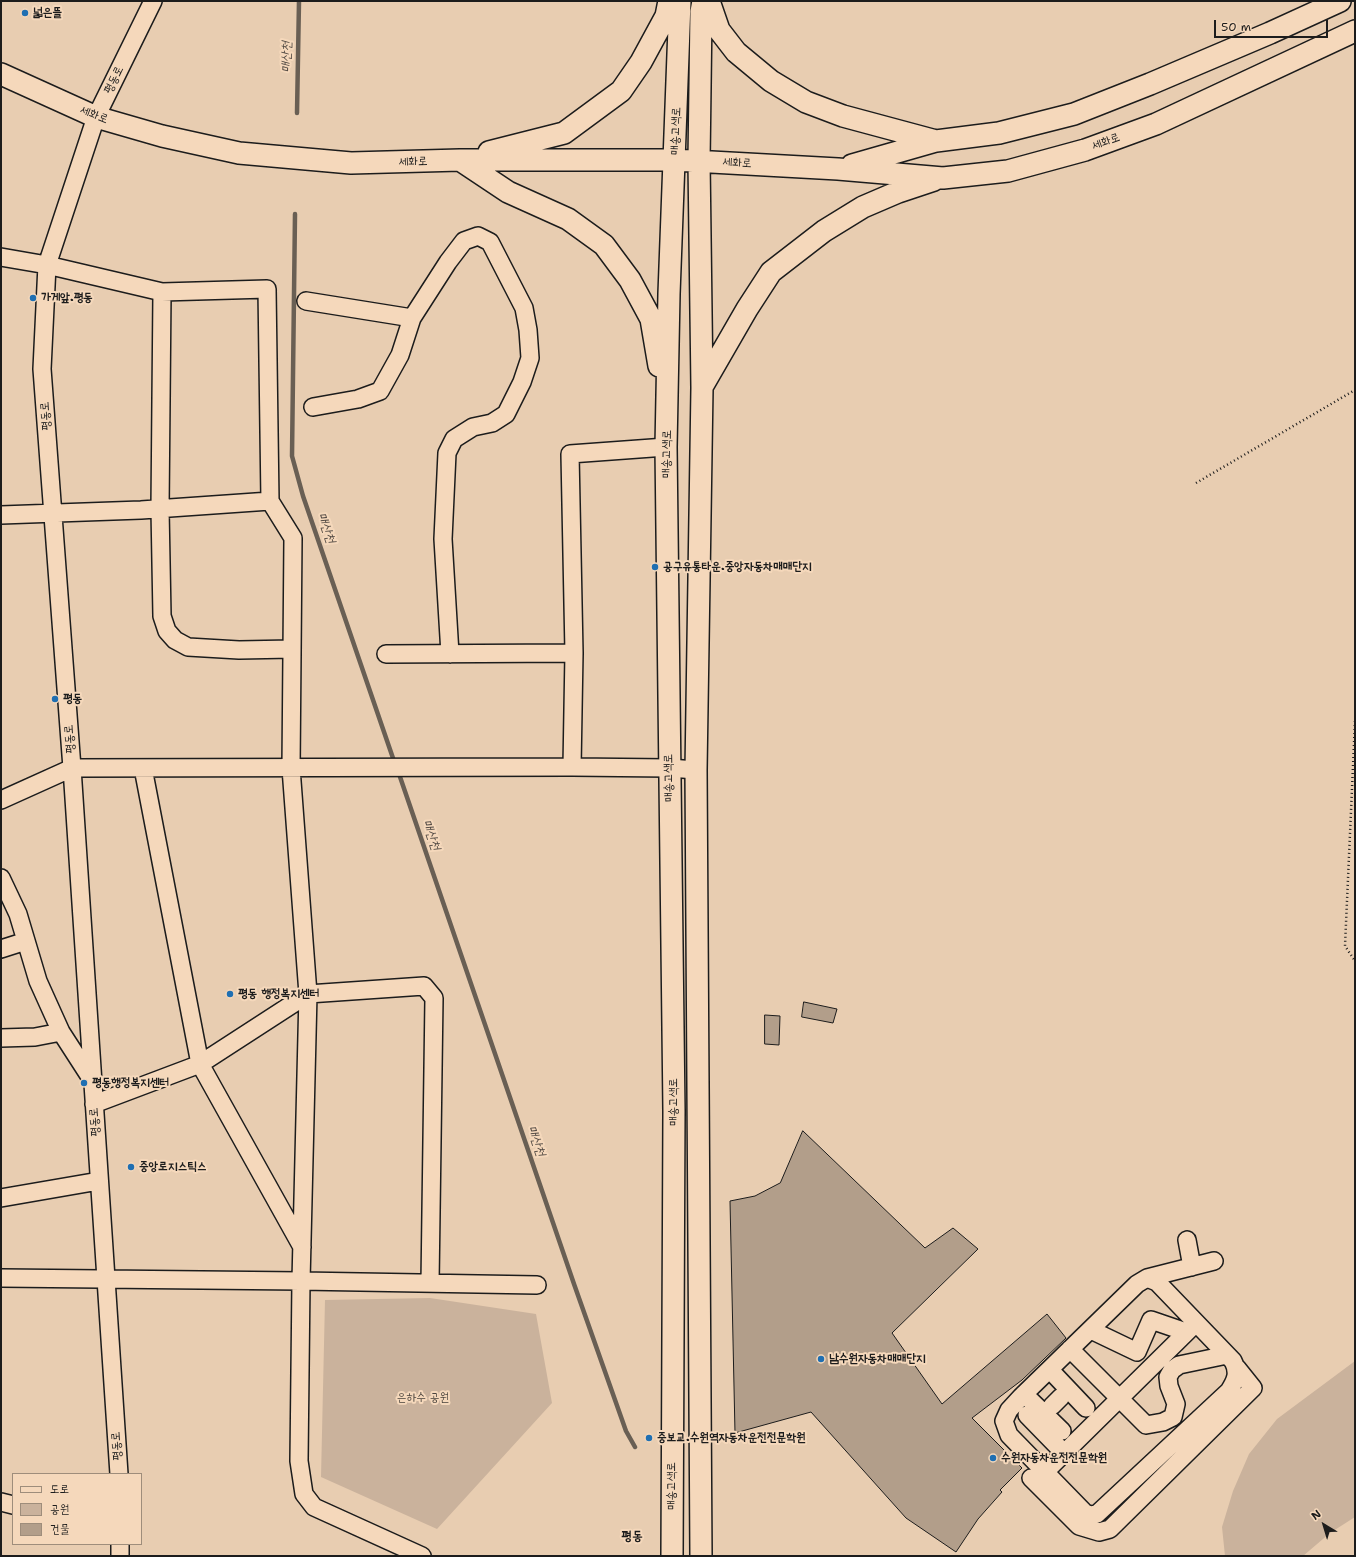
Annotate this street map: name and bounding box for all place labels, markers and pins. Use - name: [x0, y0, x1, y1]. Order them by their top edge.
- place label: 넓은뜰: [33, 6, 62, 20]
- marker: 넓은뜰: [20, 8, 30, 18]
- place label: 가게앞.평동: [41, 291, 93, 305]
- marker: 가게앞.평동: [28, 293, 38, 303]
- place label: 공구유통타운.중앙자동차매매단지: [663, 560, 812, 574]
- marker: 공구유통타운.중앙자동차매매단지: [650, 562, 660, 572]
- place label: 평동: [63, 692, 82, 706]
- marker: 평동: [50, 694, 60, 704]
- place label: 평동 행정복지센터: [238, 987, 319, 1001]
- marker: 평동 행정복지센터: [225, 989, 235, 999]
- place label: 평동행정복지센터: [92, 1076, 169, 1090]
- marker: 평동행정복지센터: [79, 1078, 89, 1088]
- place label: 중앙로지스틱스: [139, 1160, 207, 1174]
- marker: 중앙로지스틱스: [126, 1162, 136, 1172]
- place label: 남수원자동차매매단지: [829, 1352, 926, 1366]
- marker: 남수원자동차매매단지: [816, 1354, 826, 1364]
- place label: 중보교.수원역자동차운전전문학원: [657, 1431, 806, 1445]
- marker: 중보교.수원역자동차운전전문학원: [644, 1433, 654, 1443]
- place label: 수원자동차운전전문학원: [1001, 1451, 1107, 1465]
- marker: 수원자동차운전전문학원: [988, 1453, 998, 1463]

